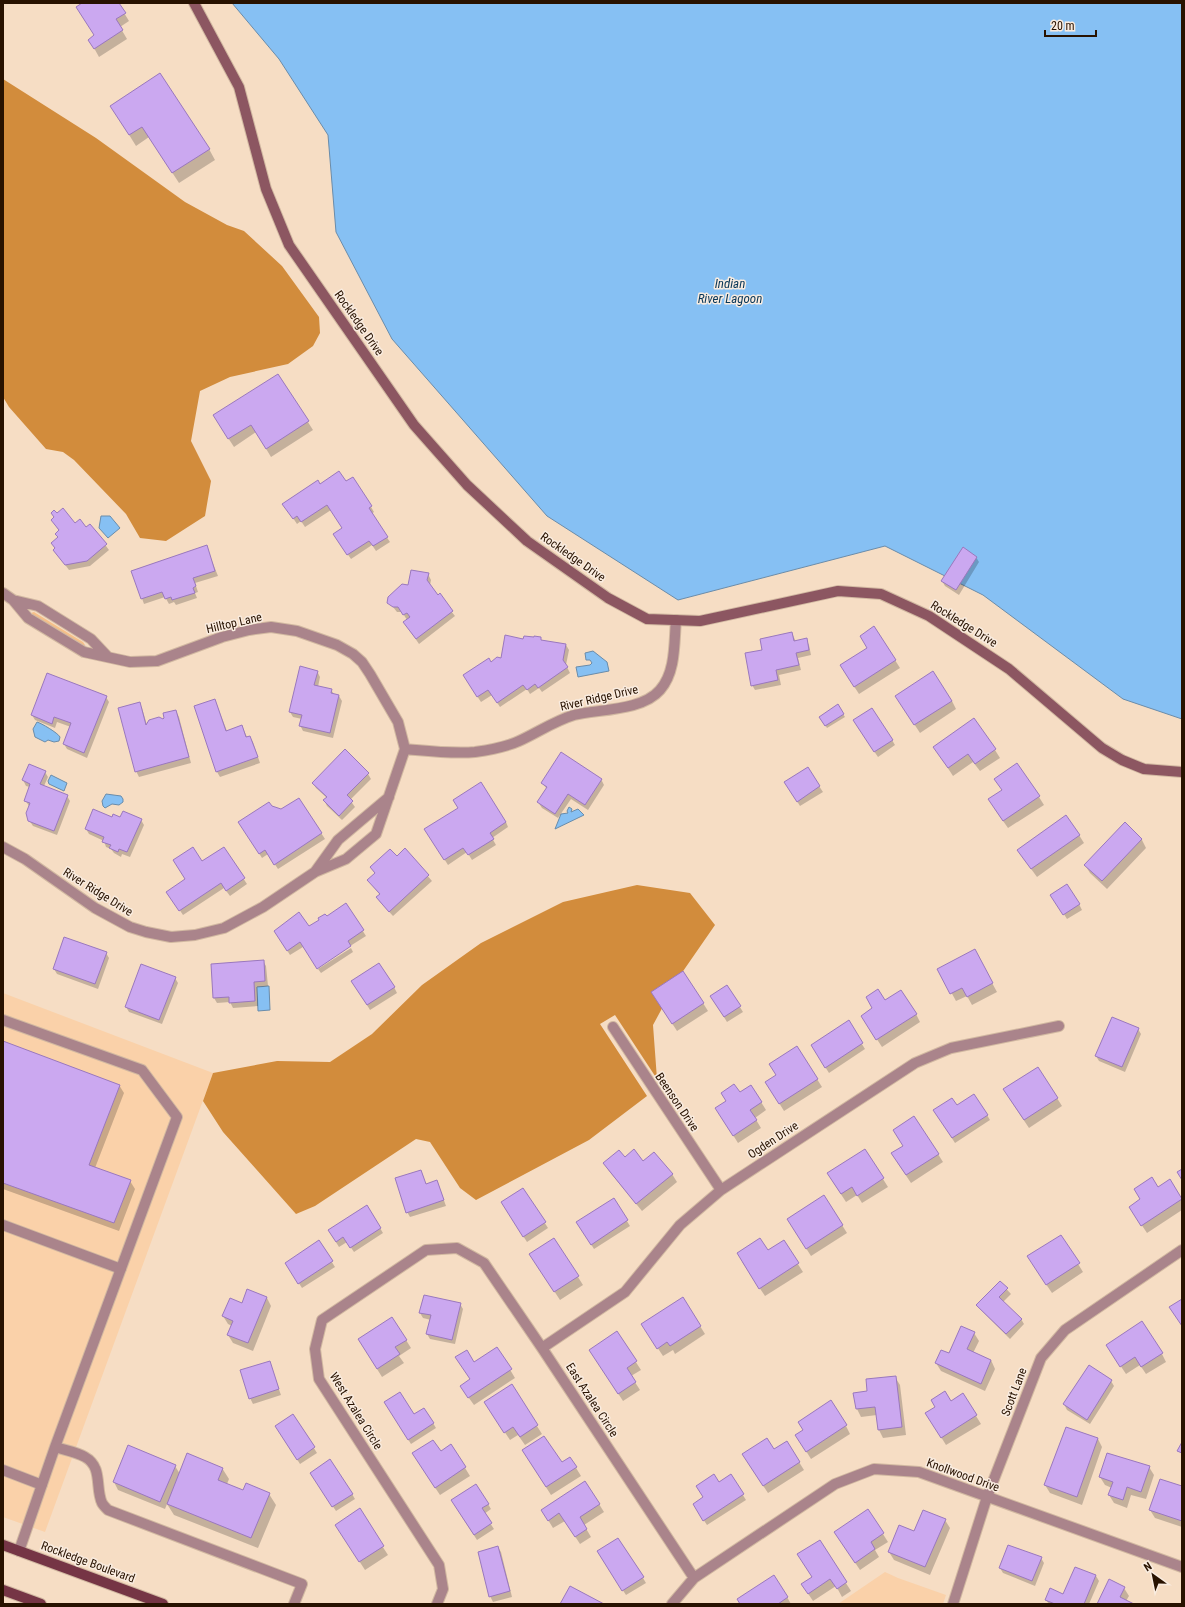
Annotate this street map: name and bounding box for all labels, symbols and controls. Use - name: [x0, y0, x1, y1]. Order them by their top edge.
- scale bar: [1045, 12, 1096, 38]
- text: 20 m: [1051, 19, 1075, 33]
- water label: Indian River Lagoon: [698, 276, 762, 306]
- street label: Rockledge Drive: [331, 288, 387, 358]
- street label: Rockledge Drive: [538, 529, 608, 585]
- street label: Rockledge Drive: [928, 598, 1000, 650]
- street label: Hilltop Lane: [205, 610, 264, 636]
- street label: River Ridge Drive: [559, 682, 640, 714]
- street label: River Ridge Drive: [61, 865, 136, 919]
- street label: Beenson Drive: [652, 1070, 702, 1134]
- street label: Ogden Drive: [745, 1118, 801, 1161]
- street label: East Azalea Circle: [563, 1360, 621, 1440]
- street label: Scott Lane: [998, 1366, 1030, 1418]
- street label: West Azalea Circle: [327, 1370, 386, 1452]
- street label: Knollwood Drive: [925, 1455, 1002, 1495]
- street label: Rockledge Boulevard: [39, 1539, 137, 1586]
- north arrow: [1133, 1555, 1173, 1595]
- text: N: [1141, 1560, 1154, 1574]

